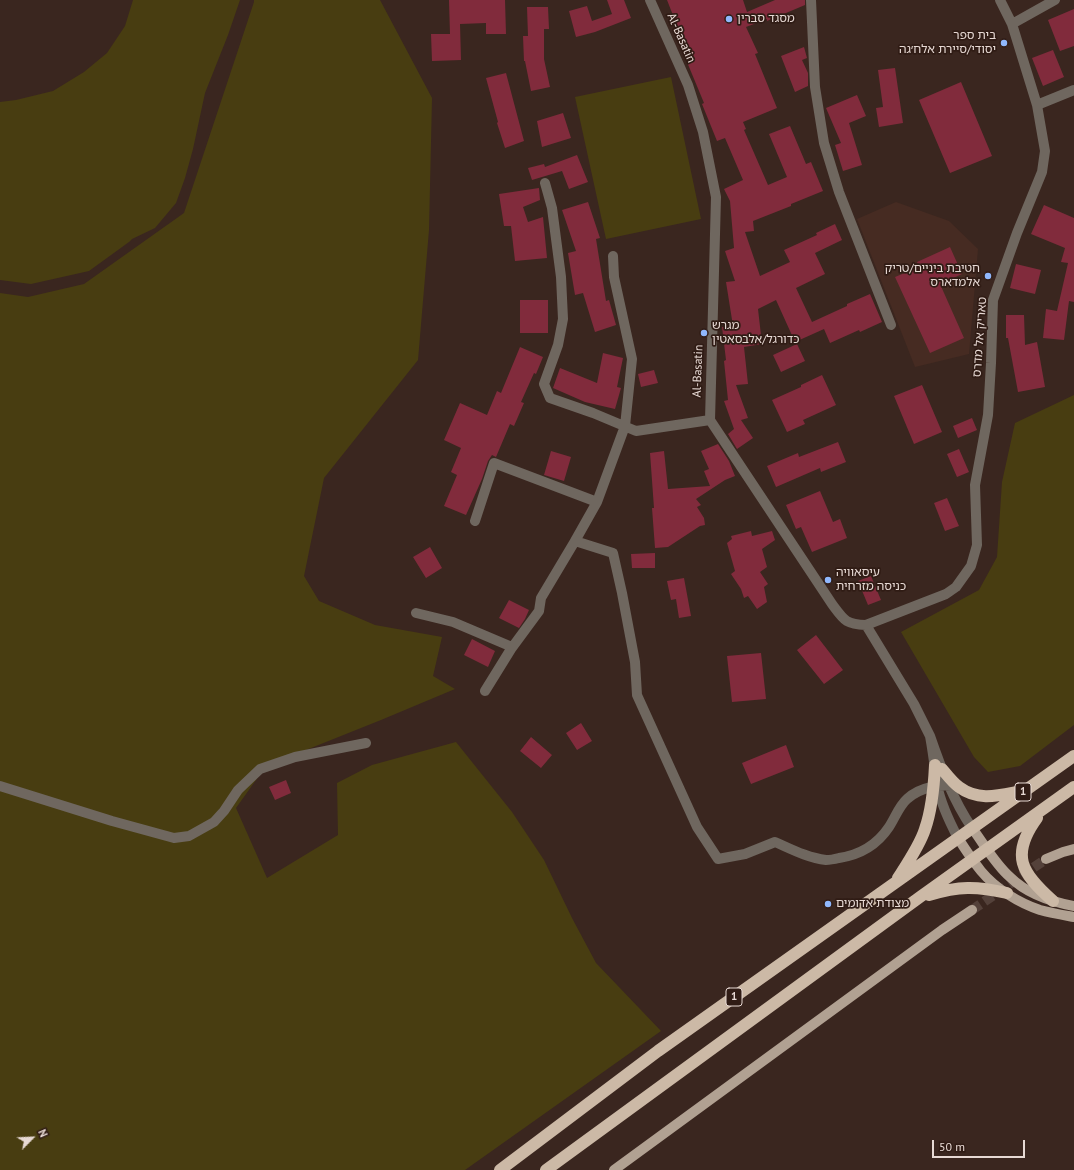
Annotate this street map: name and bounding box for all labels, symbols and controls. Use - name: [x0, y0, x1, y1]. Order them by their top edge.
- street label: Al-Basatin: [664, 11, 698, 65]
- place label: מסגד סברין: [737, 12, 795, 26]
- marker: מסגד סברין: [724, 14, 734, 24]
- place label: בית ספר יסודי/סיירת אלח׳גה: [899, 29, 996, 57]
- marker: בית ספר יסודי/סיירת אלח׳גה: [999, 38, 1009, 48]
- place label: חטיבת ביניים/טריק אלמדארס: [885, 262, 980, 290]
- marker: חטיבת ביניים/טריק אלמדארס: [983, 271, 993, 281]
- street label: טאריק אל מדרס: [970, 296, 990, 378]
- place label: מגרש כדורגל/אלבסאטין: [712, 319, 799, 347]
- marker: מגרש כדורגל/אלבסאטין: [699, 328, 709, 338]
- street label: Al-Basatin: [690, 344, 706, 398]
- place label: עיסאוויה כניסה מזרחית: [836, 566, 906, 594]
- marker: עיסאוויה כניסה מזרחית: [823, 575, 833, 585]
- road number: 1: [1015, 783, 1031, 801]
- place label: מצודת אדומים: [836, 897, 909, 911]
- marker: מצודת אדומים: [823, 899, 833, 909]
- road number: 1: [726, 988, 742, 1006]
- north arrow: [12, 1118, 52, 1158]
- text: N: [35, 1127, 51, 1139]
- scale bar: [934, 1132, 1027, 1158]
- text: 50 m: [939, 1139, 965, 1154]

